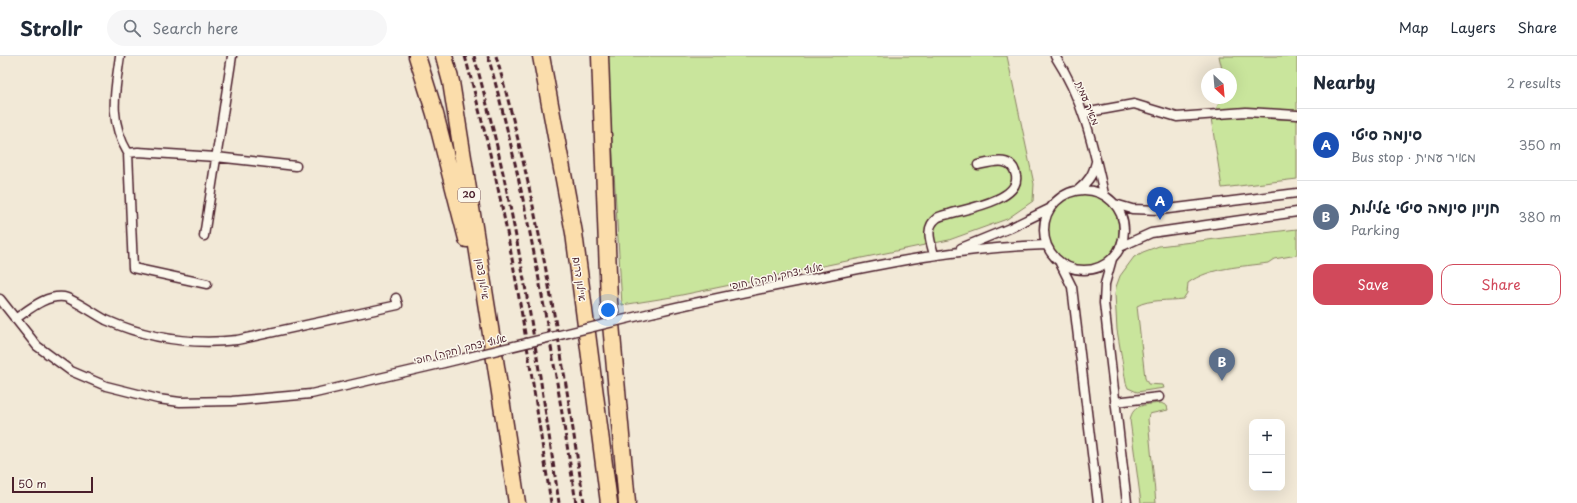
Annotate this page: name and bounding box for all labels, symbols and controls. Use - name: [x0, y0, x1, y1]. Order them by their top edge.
- search box: [107, 10, 387, 46]
- text: Strollr: [20, 14, 83, 42]
- text: Search here: [153, 16, 238, 39]
- icon: search: [121, 17, 143, 39]
- text: Map: [1399, 17, 1429, 38]
- text: Layers: [1451, 17, 1496, 38]
- text: Share: [1518, 17, 1557, 38]
- north arrow: [1201, 68, 1237, 104]
- text: Nearby: [1313, 69, 1375, 95]
- text: 2 results: [1507, 73, 1561, 92]
- street label: מאיר עמית: [1072, 78, 1104, 127]
- text: סינמה סיטי: [1351, 122, 1422, 145]
- text: A: [1321, 135, 1331, 154]
- text: 350 m: [1519, 135, 1561, 154]
- text: Bus stop · מאיר עמית: [1351, 147, 1476, 166]
- pin: A: [1147, 187, 1173, 220]
- road number: 20: [458, 188, 480, 202]
- text: חניון סינמה סיטי גלילות: [1351, 195, 1500, 218]
- text: B: [1322, 207, 1330, 226]
- text: 380 m: [1518, 207, 1561, 226]
- text: Parking: [1351, 220, 1400, 239]
- street label: איילון דרום: [570, 256, 591, 303]
- street label: איילון צפון: [473, 257, 494, 301]
- street label: אלוף יצחק (חקה) חופי: [728, 258, 824, 293]
- button: Save: [1313, 264, 1433, 305]
- button: Share: [1441, 264, 1561, 305]
- your location: [598, 300, 618, 320]
- street label: אלוף יצחק (חקה) חופי: [412, 330, 508, 367]
- pin: B: [1209, 348, 1235, 381]
- map controls: [1249, 419, 1285, 491]
- button: +: [1249, 419, 1285, 455]
- button: −: [1249, 455, 1285, 491]
- scale bar: [12, 475, 93, 494]
- text: 50 m: [18, 475, 47, 492]

